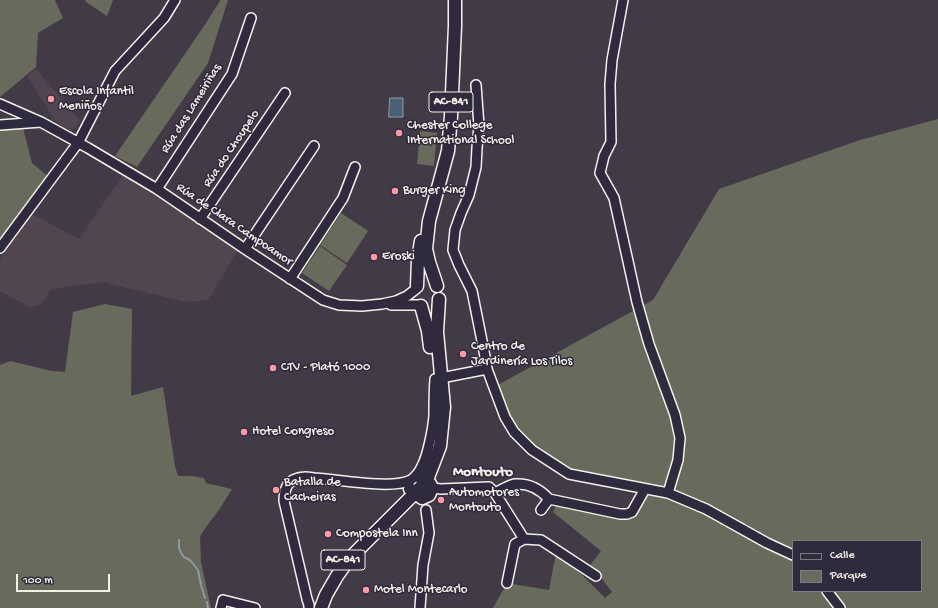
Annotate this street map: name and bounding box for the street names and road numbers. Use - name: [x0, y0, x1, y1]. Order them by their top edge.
- street label: Rúa das Lameiriñas: [158, 62, 226, 156]
- road number: AC-841: [429, 92, 473, 112]
- street label: Rúa do Choupelo: [200, 107, 264, 191]
- street label: Rúa de Clara Campoamor: [173, 180, 295, 270]
- road number: AC-841: [321, 550, 365, 570]

